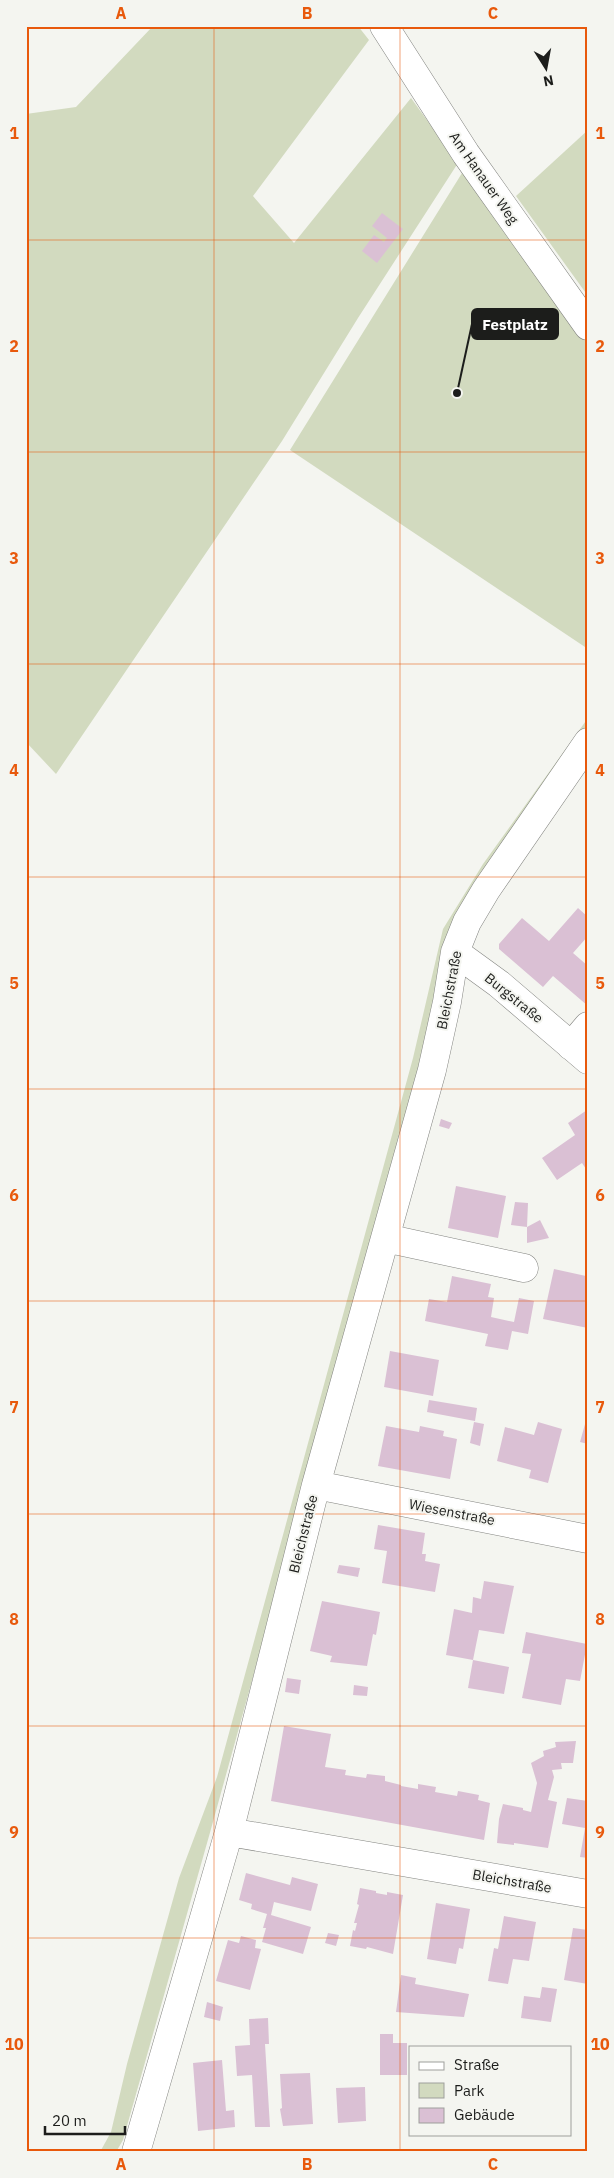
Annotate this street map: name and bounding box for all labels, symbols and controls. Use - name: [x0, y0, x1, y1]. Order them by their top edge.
- text: A: [116, 3, 127, 23]
- text: B: [302, 3, 313, 23]
- text: C: [488, 3, 498, 23]
- north arrow: [522, 42, 572, 92]
- text: N: [542, 71, 555, 91]
- text: 1: [9, 123, 19, 143]
- text: 1: [595, 123, 605, 143]
- street label: Am Hanauer Weg: [445, 128, 523, 228]
- callout: Festplatz: [472, 309, 558, 339]
- text: Festplatz: [482, 315, 548, 334]
- text: 2: [9, 336, 19, 356]
- text: 2: [595, 336, 605, 356]
- text: 3: [9, 548, 19, 568]
- text: 3: [595, 548, 605, 568]
- text: 4: [9, 760, 19, 780]
- text: 4: [595, 760, 605, 780]
- street label: Bleichstraße: [433, 949, 466, 1031]
- street label: Burgstraße: [481, 969, 547, 1027]
- text: 5: [9, 973, 19, 993]
- text: 5: [595, 973, 605, 993]
- text: 6: [9, 1185, 19, 1205]
- text: 6: [595, 1185, 605, 1205]
- text: 7: [9, 1397, 19, 1417]
- text: 7: [595, 1397, 605, 1417]
- street label: Bleichstraße: [285, 1493, 321, 1575]
- street label: Wiesenstraße: [408, 1495, 497, 1529]
- text: 8: [9, 1609, 19, 1629]
- text: 8: [595, 1609, 605, 1629]
- text: 9: [9, 1822, 19, 1842]
- text: 9: [595, 1822, 605, 1842]
- street label: Bleichstraße: [471, 1865, 553, 1897]
- text: 10: [4, 2034, 24, 2054]
- text: 10: [590, 2034, 610, 2054]
- legend: [409, 2046, 572, 2136]
- text: Straße: [454, 2055, 499, 2074]
- text: Park: [454, 2081, 484, 2100]
- scale bar: [45, 2103, 125, 2135]
- text: Gebäude: [454, 2105, 515, 2124]
- text: 20 m: [52, 2111, 87, 2130]
- text: A: [116, 2154, 127, 2174]
- text: B: [302, 2154, 313, 2174]
- text: C: [488, 2154, 498, 2174]

